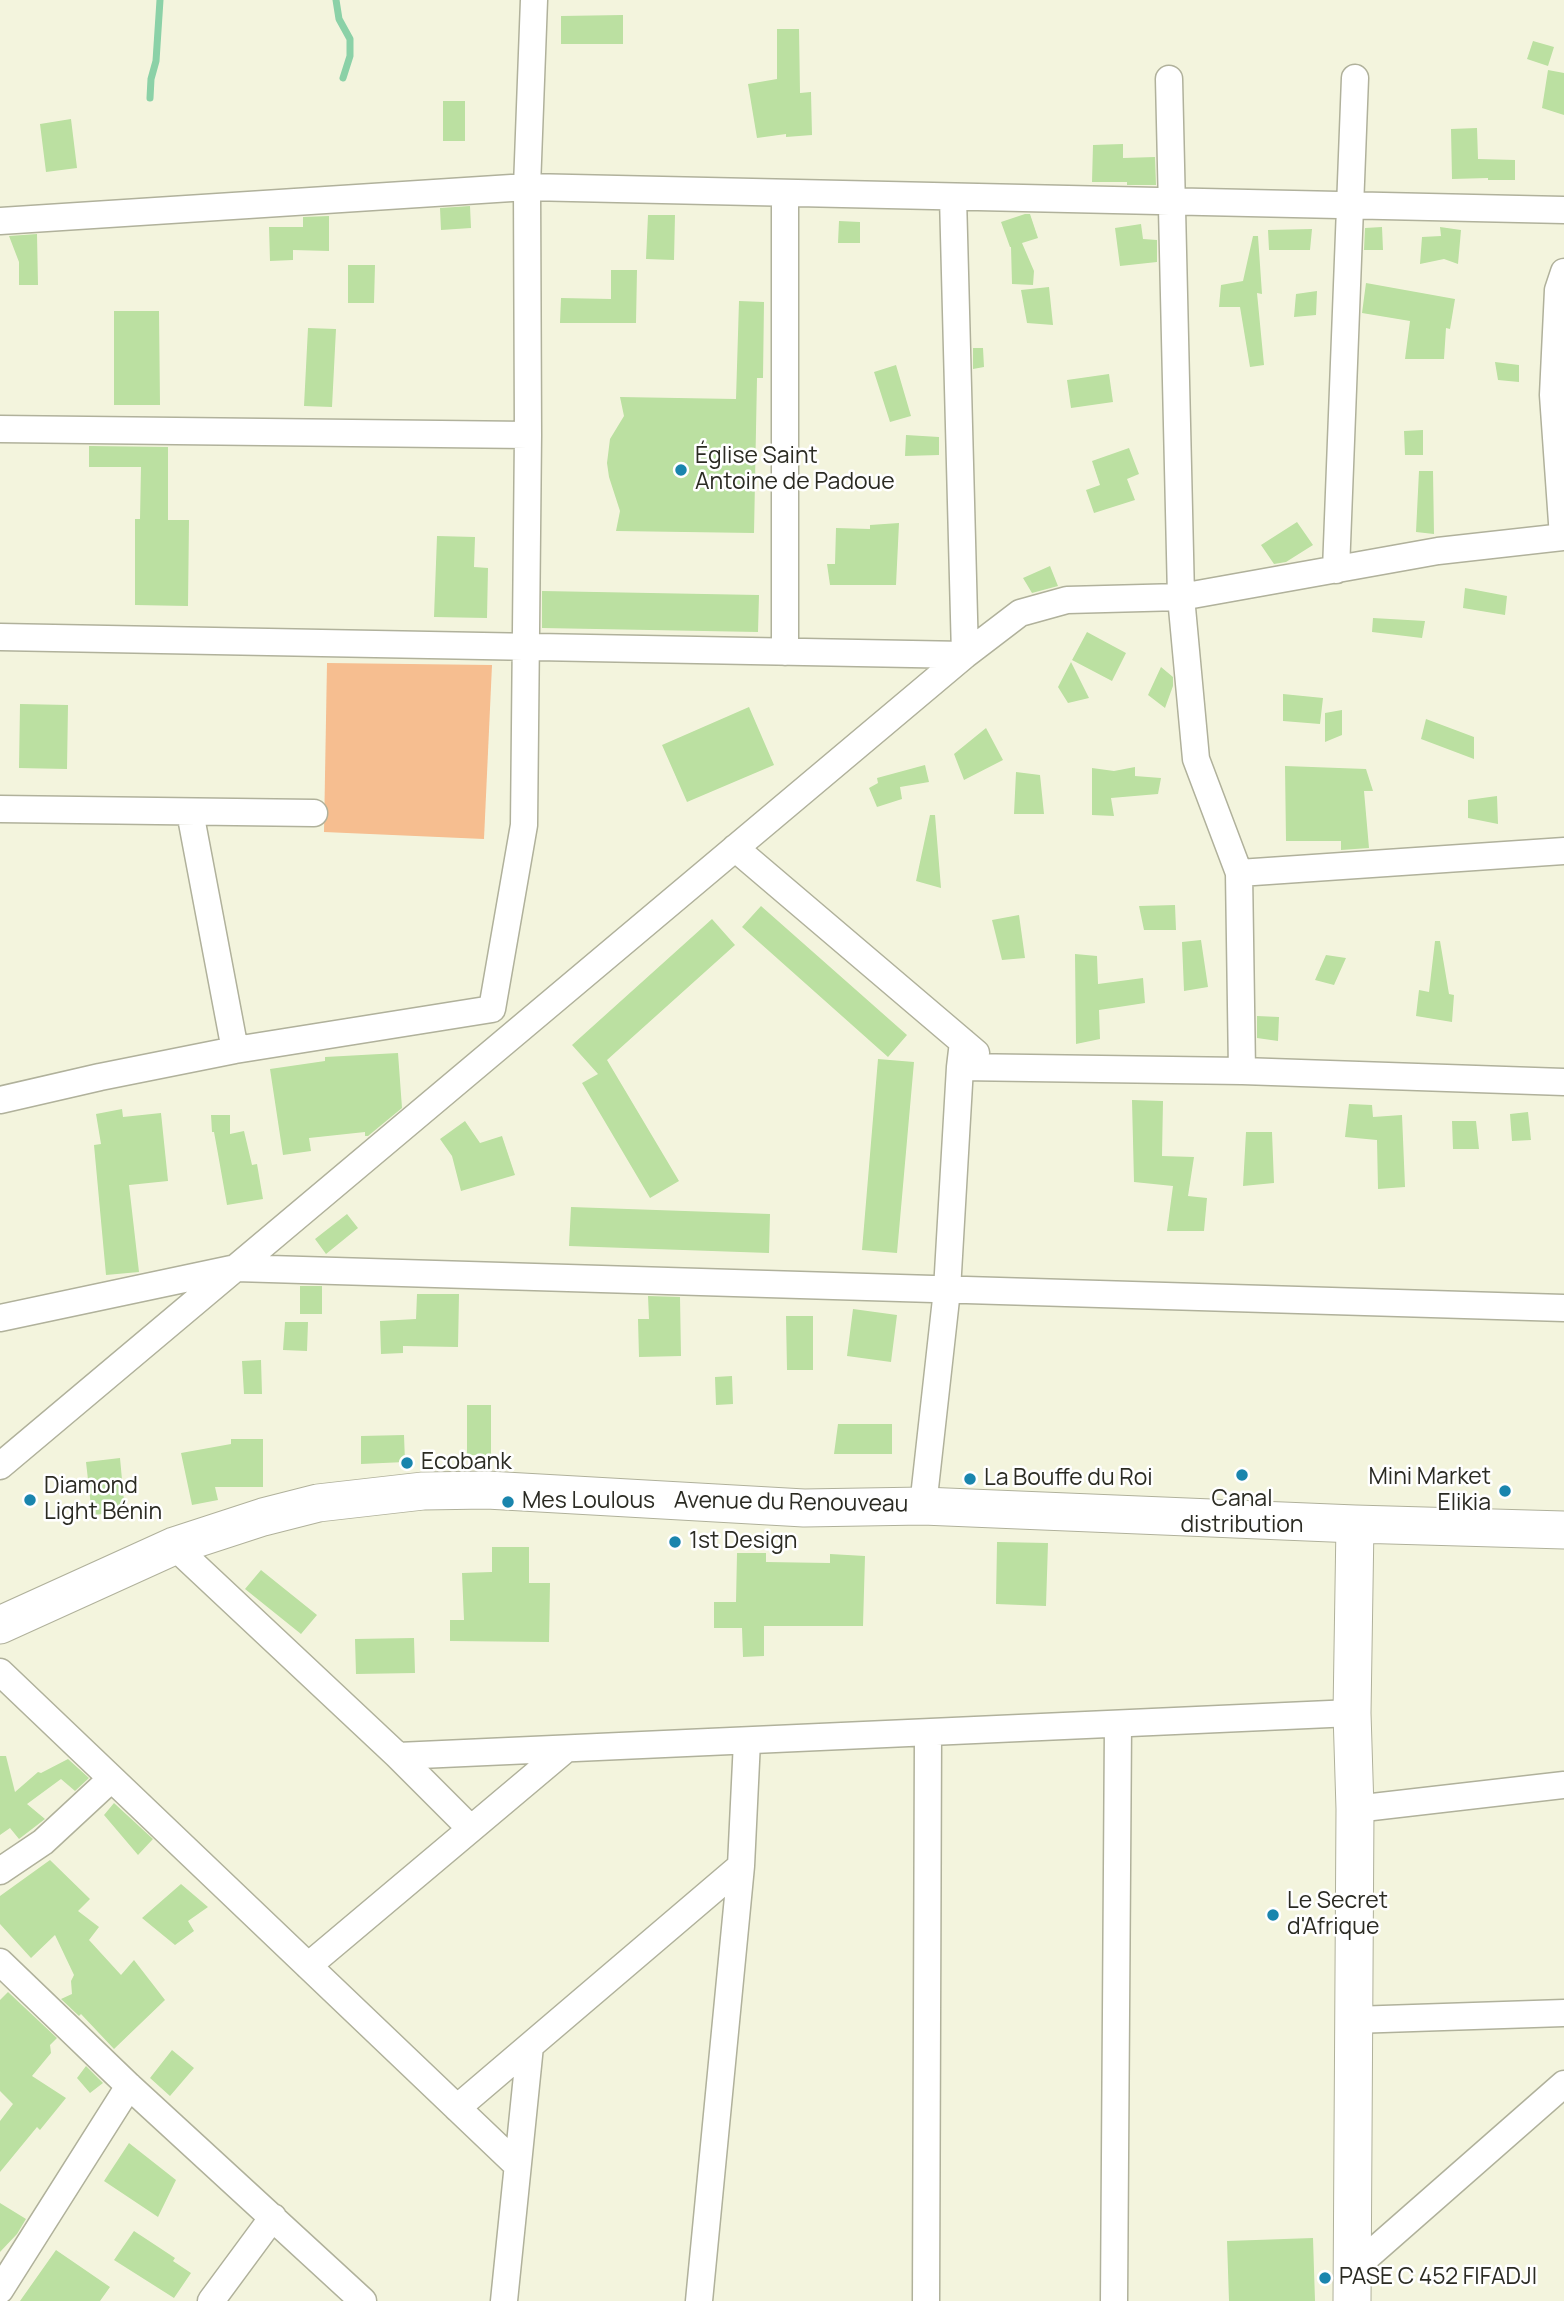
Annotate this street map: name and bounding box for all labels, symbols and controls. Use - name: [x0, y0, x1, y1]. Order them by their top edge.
- place label: Église Saint Antoine de Padoue: [695, 443, 895, 497]
- marker: Église Saint Antoine de Padoue: [673, 462, 689, 478]
- place label: Ecobank: [421, 1449, 512, 1477]
- marker: Ecobank: [399, 1455, 415, 1471]
- place label: Mini Market Elikia: [1368, 1464, 1491, 1518]
- place label: La Bouffe du Roi: [984, 1465, 1153, 1493]
- marker: Canal distribution: [1234, 1467, 1250, 1483]
- marker: La Bouffe du Roi: [962, 1471, 978, 1487]
- place label: Diamond Light Bénin: [44, 1473, 162, 1527]
- marker: Mini Market Elikia: [1497, 1483, 1513, 1499]
- place label: Canal distribution: [1180, 1486, 1304, 1540]
- street label: Avenue du Renouveau: [673, 1487, 909, 1519]
- place label: Mes Loulous: [522, 1488, 655, 1516]
- marker: Diamond Light Bénin: [22, 1492, 38, 1508]
- marker: Mes Loulous: [500, 1494, 516, 1510]
- place label: 1st Design: [689, 1528, 797, 1556]
- marker: 1st Design: [667, 1534, 683, 1550]
- place label: Le Secret d'Afrique: [1287, 1888, 1388, 1942]
- marker: Le Secret d'Afrique: [1265, 1907, 1281, 1923]
- place label: PASE C 452 FIFADJI: [1339, 2264, 1537, 2292]
- marker: PASE C 452 FIFADJI: [1317, 2270, 1333, 2286]

